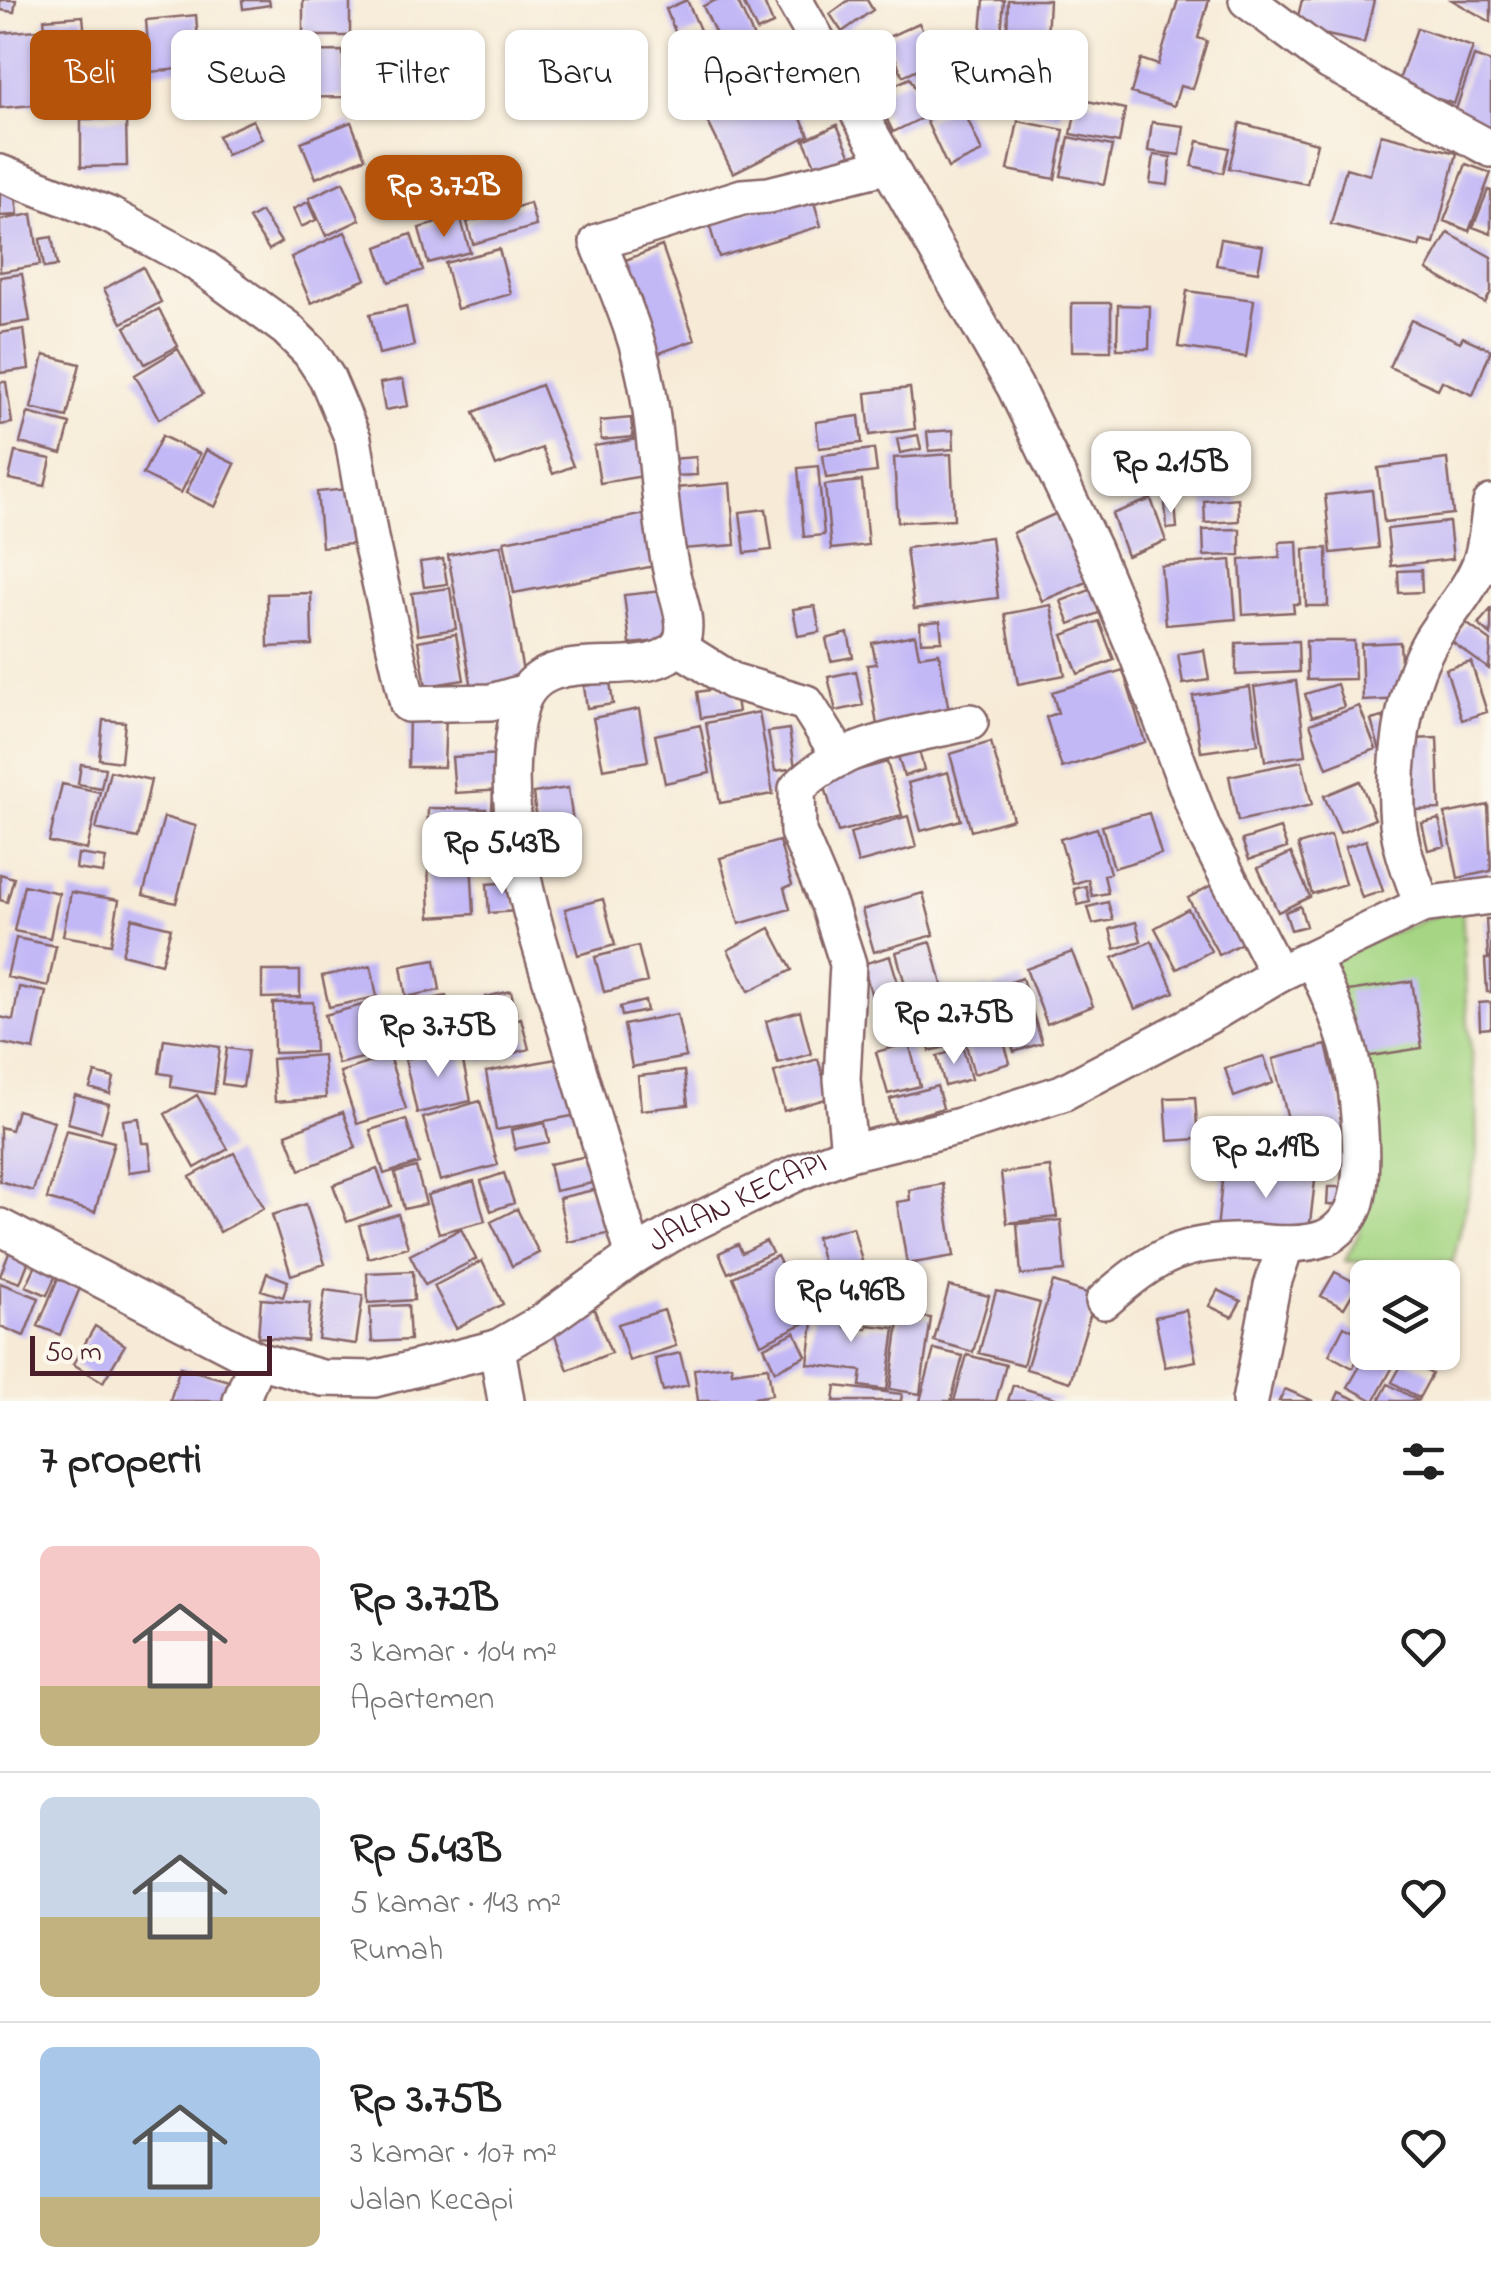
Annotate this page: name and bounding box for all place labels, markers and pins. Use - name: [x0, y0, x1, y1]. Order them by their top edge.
- pin: Rp 3.72B: [341, 155, 547, 240]
- pin: Rp 2.15B: [1068, 431, 1274, 516]
- pin: Rp 5.43B: [399, 812, 605, 897]
- pin: Rp 2.75B: [851, 982, 1057, 1067]
- pin: Rp 3.75B: [335, 995, 541, 1080]
- pin: Rp 2.19B: [1163, 1116, 1369, 1201]
- pin: Rp 4.96B: [748, 1260, 954, 1345]

